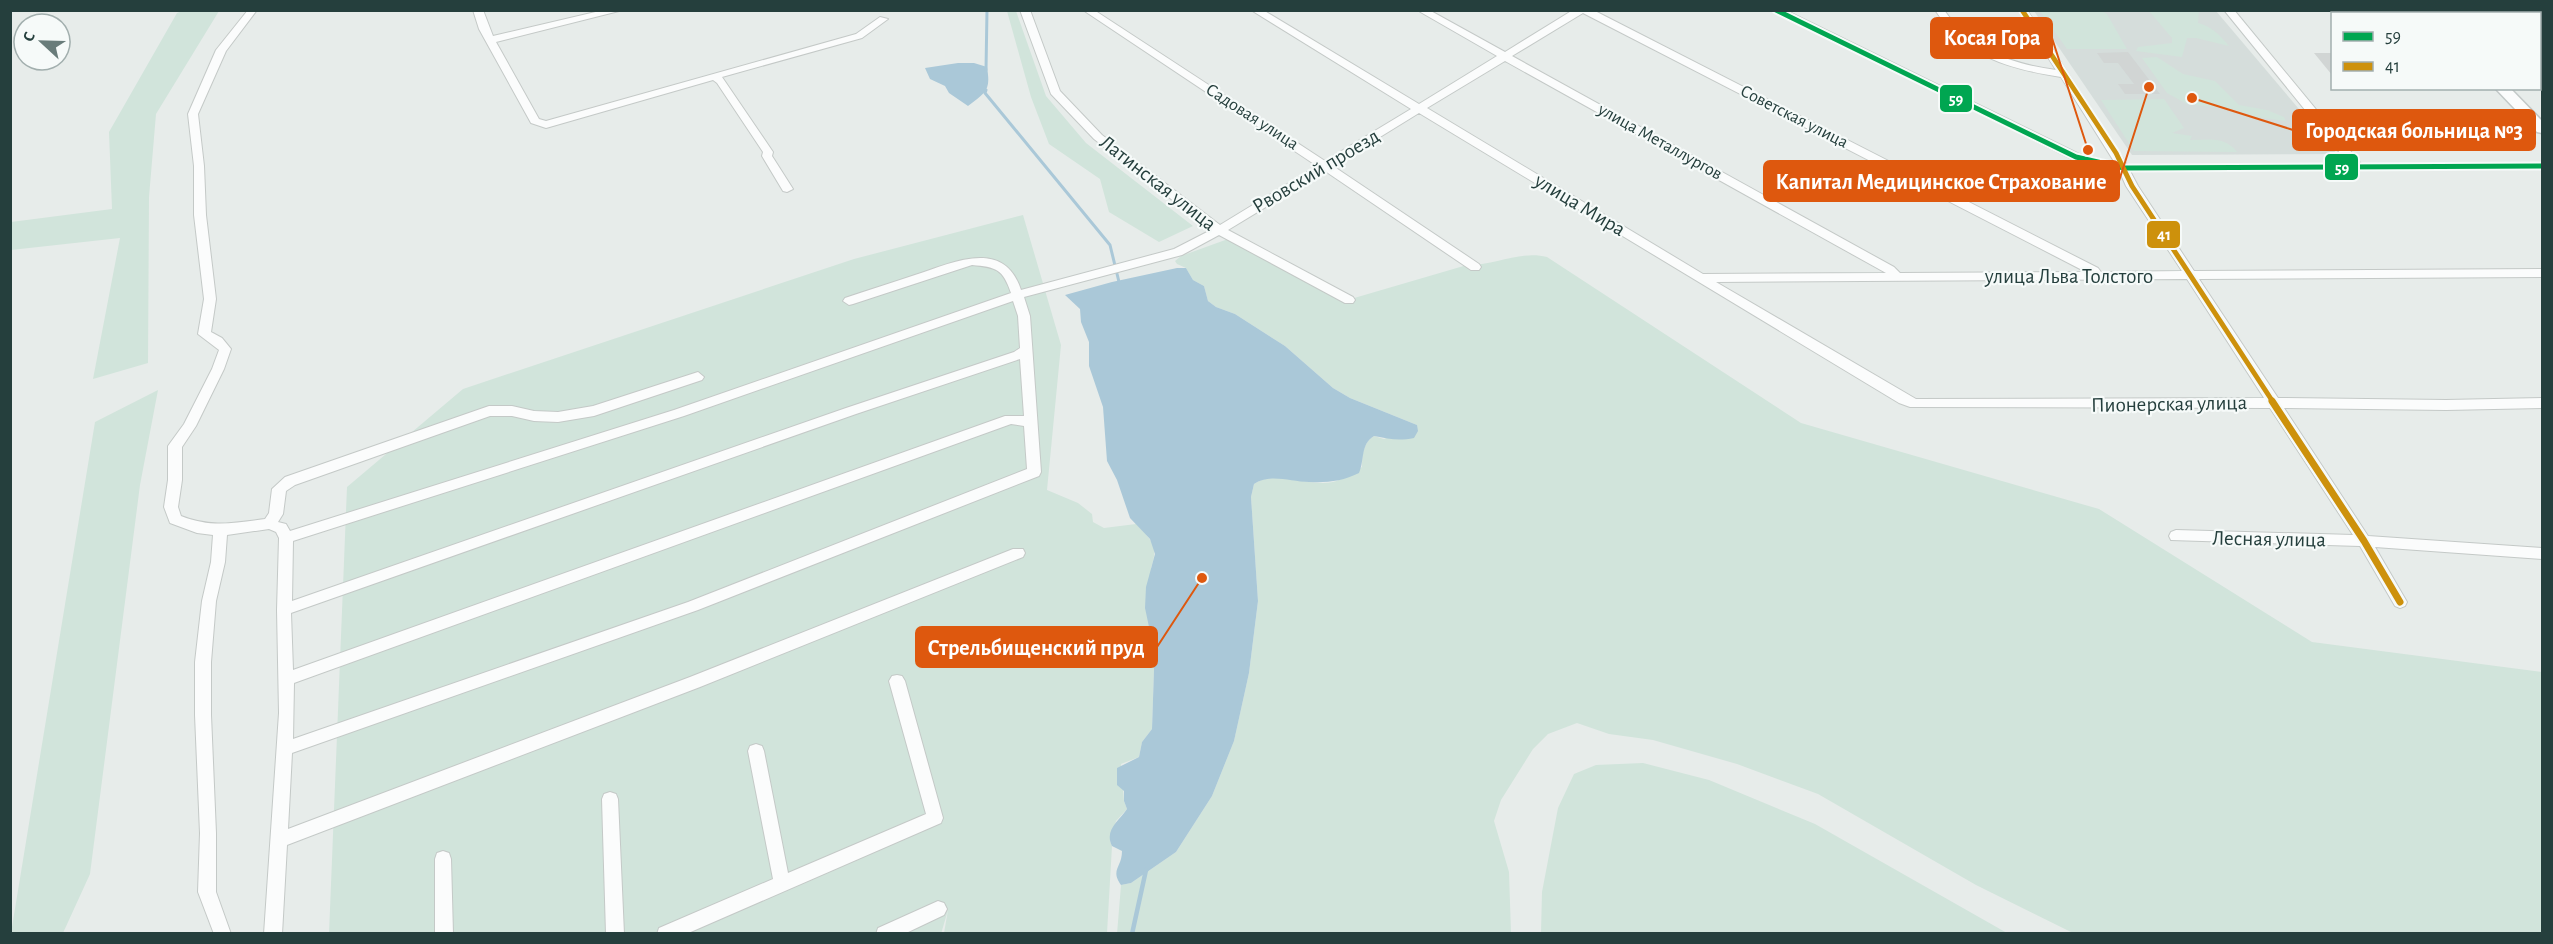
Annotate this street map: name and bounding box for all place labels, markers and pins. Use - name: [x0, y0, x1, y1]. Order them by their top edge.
- callout: Косая Гора: [1931, 18, 2052, 58]
- callout: Городская больница №3: [2293, 110, 2535, 150]
- callout: Капитал Медицинское Страхование: [1764, 161, 2119, 201]
- callout: Стрельбищенский пруд: [916, 627, 1157, 667]

